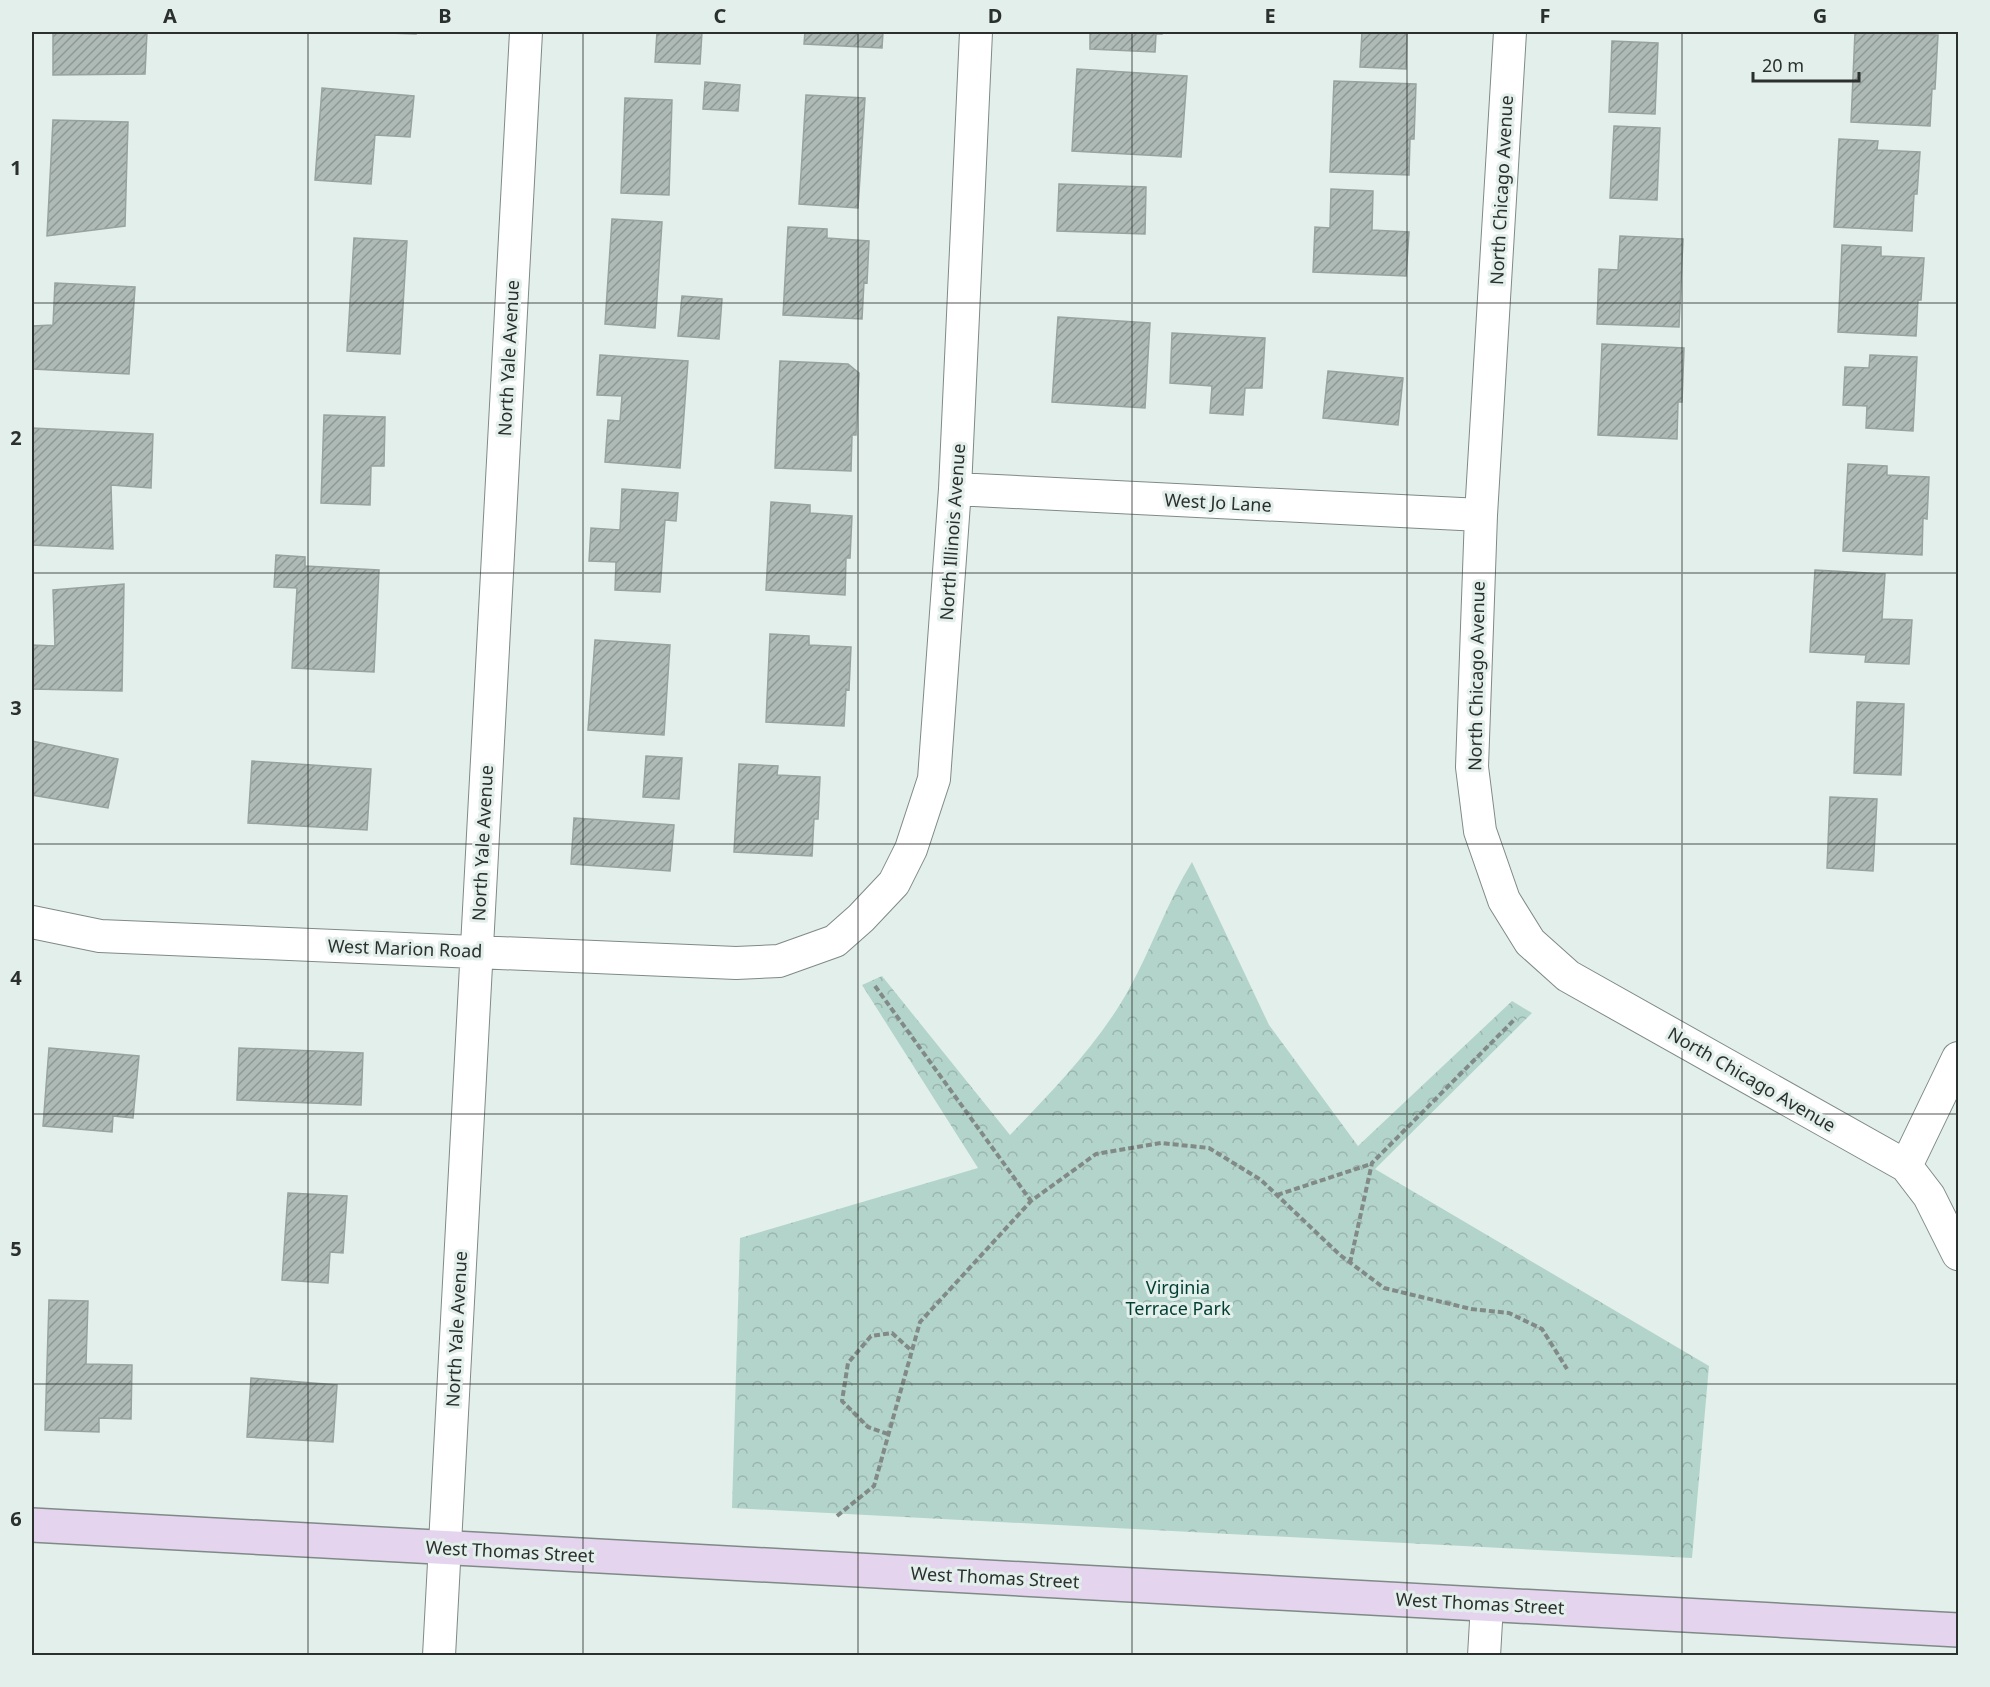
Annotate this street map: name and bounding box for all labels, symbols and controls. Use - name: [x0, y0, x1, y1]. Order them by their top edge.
- text: A: [163, 2, 177, 29]
- text: B: [438, 2, 452, 29]
- text: C: [714, 2, 727, 29]
- text: D: [988, 2, 1002, 29]
- text: E: [1264, 2, 1276, 29]
- text: F: [1540, 2, 1550, 29]
- text: G: [1813, 2, 1827, 29]
- scale bar: [1753, 45, 1860, 83]
- text: 20 m: [1762, 53, 1804, 77]
- street label: North Chicago Avenue: [1484, 94, 1518, 286]
- text: 1: [10, 154, 22, 181]
- street label: North Yale Avenue: [492, 279, 524, 437]
- text: 2: [10, 424, 22, 451]
- street label: North Illinois Avenue: [934, 443, 970, 621]
- street label: West Jo Lane: [1164, 487, 1272, 517]
- street label: North Chicago Avenue: [1462, 581, 1490, 771]
- text: 3: [10, 694, 22, 721]
- street label: North Yale Avenue: [466, 764, 498, 922]
- street label: West Marion Road: [327, 933, 483, 963]
- text: 4: [10, 964, 22, 991]
- street label: North Chicago Avenue: [1664, 1021, 1840, 1137]
- text: 5: [10, 1235, 22, 1262]
- street label: North Yale Avenue: [440, 1250, 472, 1408]
- park label: Virginia Terrace Park: [1125, 1275, 1231, 1320]
- text: 6: [10, 1505, 22, 1532]
- street label: West Thomas Street: [425, 1535, 595, 1567]
- street label: West Thomas Street: [910, 1561, 1080, 1593]
- street label: West Thomas Street: [1395, 1587, 1565, 1619]

